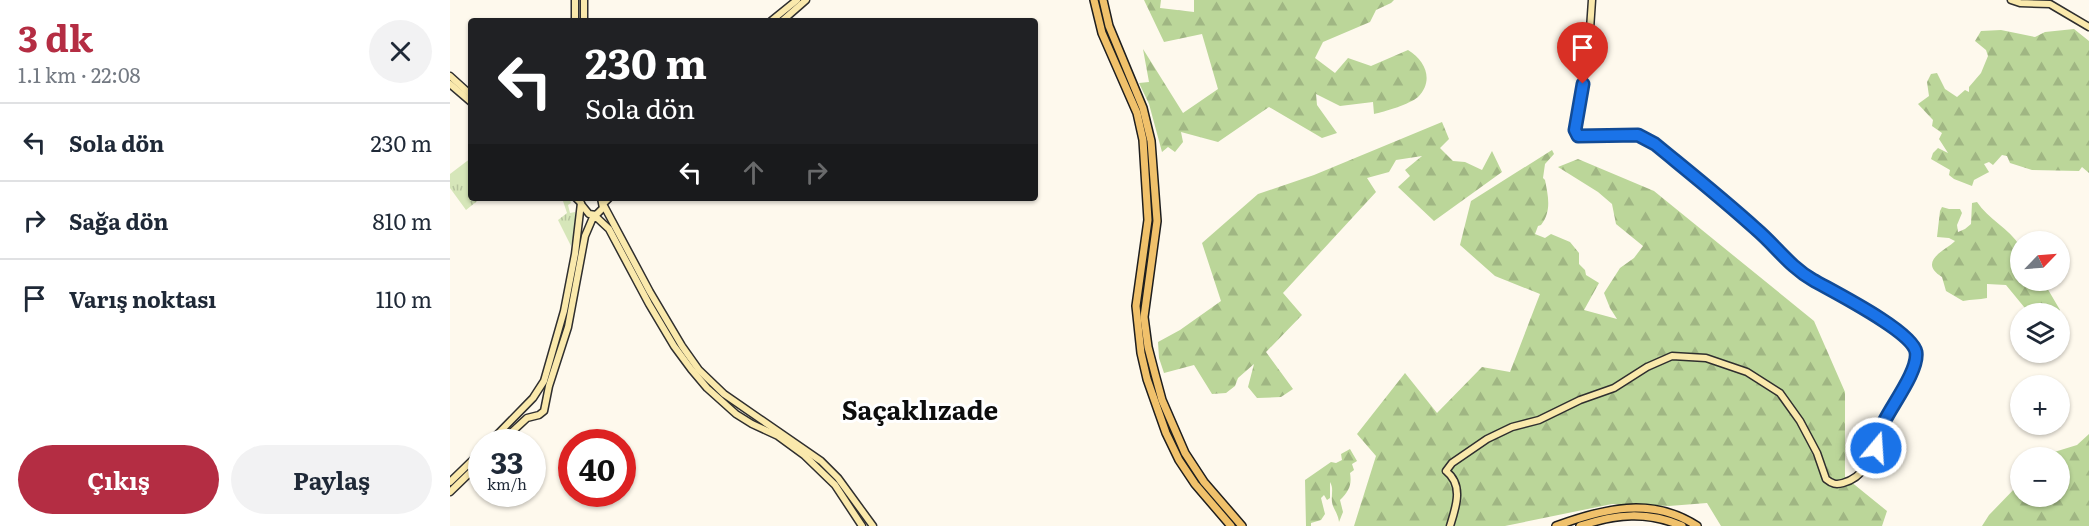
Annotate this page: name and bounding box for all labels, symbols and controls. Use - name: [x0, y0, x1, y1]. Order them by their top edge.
- text: 3 dk: [18, 10, 93, 63]
- button: close: [369, 20, 432, 83]
- pin: [1557, 22, 1608, 84]
- text: 230 m: [585, 30, 707, 92]
- icon: arrive: [1566, 31, 1599, 64]
- icon: left: [486, 42, 564, 120]
- text: 1.1 km · 22:08: [18, 59, 141, 89]
- text: Sola dön: [585, 87, 695, 127]
- icon: left: [18, 126, 51, 159]
- text: Sola dön: [69, 126, 164, 159]
- text: 230 m: [370, 126, 432, 159]
- icon: left: [674, 156, 707, 189]
- icon: ahead: [737, 156, 770, 189]
- icon: right: [800, 156, 833, 189]
- icon: right: [18, 204, 51, 237]
- text: Sağa dön: [69, 204, 169, 237]
- text: 810 m: [372, 204, 432, 237]
- north arrow: [2010, 231, 2070, 291]
- map controls: [2010, 231, 2070, 507]
- icon: arrive: [18, 282, 51, 315]
- text: Varış noktası: [69, 282, 216, 315]
- text: 110 m: [376, 282, 432, 315]
- button: layers: [2010, 303, 2070, 363]
- button: +: [2010, 375, 2070, 435]
- district label: Saçaklızade: [842, 389, 998, 428]
- position arrow: [1844, 416, 1908, 480]
- speed limit sign: 40: [558, 429, 636, 507]
- text: 33: [491, 439, 523, 483]
- button: Çıkış: [18, 445, 219, 514]
- button: Paylaş: [231, 445, 432, 514]
- button: −: [2010, 447, 2070, 507]
- text: km/h: [487, 472, 527, 495]

